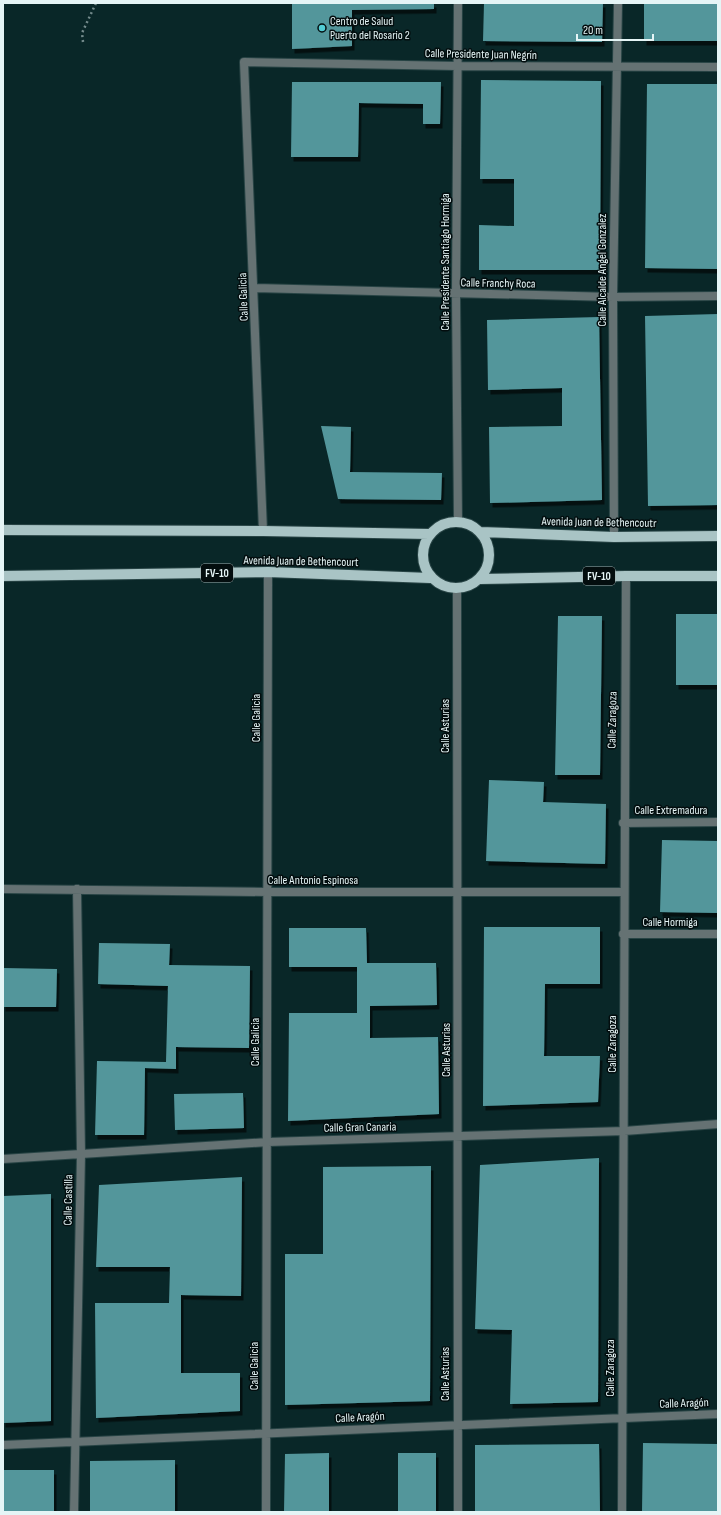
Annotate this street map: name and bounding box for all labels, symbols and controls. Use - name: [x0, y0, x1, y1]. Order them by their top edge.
- place label: Centro de Salud Puerto del Rosario 2: [330, 14, 410, 43]
- scale bar: [577, 16, 653, 42]
- marker: Centro de Salud Puerto del Rosario 2: [317, 23, 327, 33]
- text: 20 m: [583, 23, 603, 38]
- street label: Calle Presidente Juan Negrín: [425, 46, 537, 63]
- street label: Calle Presidente Santiago Hormiga: [438, 193, 453, 331]
- street label: Calle Alcalde Angel Gonzalez: [595, 213, 610, 326]
- street label: Calle Galicia: [235, 272, 252, 321]
- street label: Calle Franchy Roca: [460, 275, 536, 292]
- street label: Avenida Juan de Bethencoutr: [540, 514, 657, 531]
- street label: Avenida Juan de Bethencourt: [242, 553, 359, 570]
- road number: FV-10: [201, 564, 233, 582]
- road number: FV-10: [583, 567, 615, 585]
- street label: Calle Zaragoza: [605, 691, 621, 749]
- street label: Calle Galicia: [249, 693, 264, 742]
- street label: Calle Asturias: [438, 699, 453, 753]
- street label: Calle Extremadura: [635, 803, 708, 818]
- street label: Calle Antonio Espinosa: [268, 873, 359, 888]
- street label: Calle Hormiga: [642, 915, 698, 930]
- street label: Calle Zaragoza: [605, 1015, 620, 1073]
- street label: Calle Galicia: [248, 1017, 263, 1066]
- street label: Calle Asturias: [439, 1023, 454, 1077]
- street label: Calle Gran Canaria: [324, 1119, 397, 1136]
- street label: Calle Castilla: [61, 1174, 76, 1226]
- street label: Calle Zaragoza: [603, 1339, 618, 1397]
- street label: Calle Galicia: [247, 1341, 262, 1390]
- street label: Calle Asturias: [438, 1347, 453, 1401]
- street label: Calle Aragón: [659, 1395, 709, 1412]
- street label: Calle Aragón: [335, 1409, 385, 1426]

